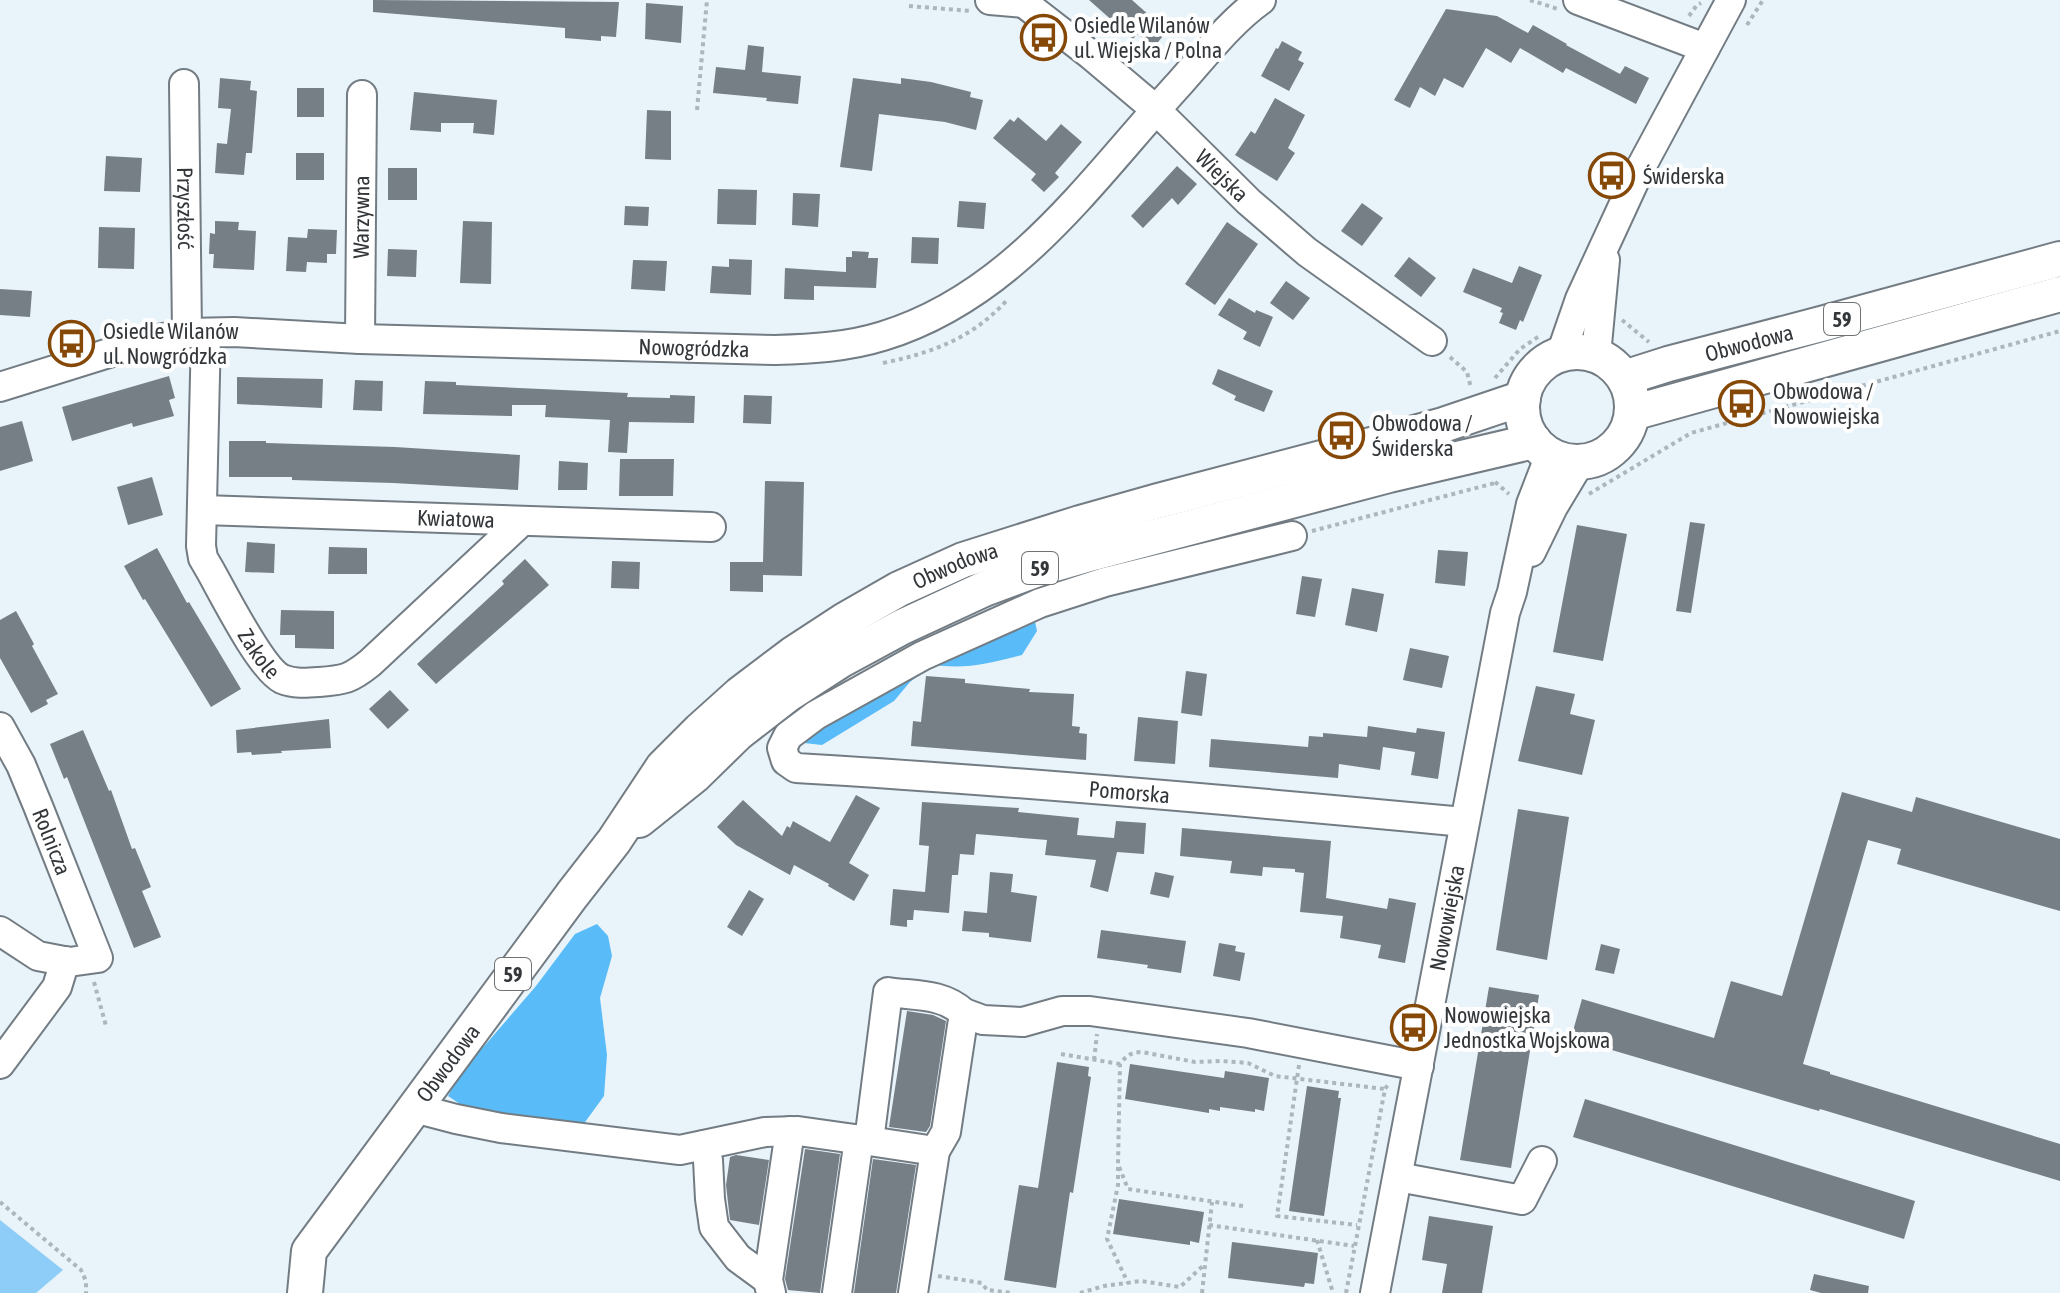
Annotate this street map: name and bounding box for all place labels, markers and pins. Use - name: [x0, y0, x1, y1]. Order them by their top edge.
- place label: Osiedle Wilanów ul. Wiejska / Polna: [1074, 12, 1222, 63]
- bus stop icon: Osiedle Wilanów ul. Wiejska / Polna: [1019, 14, 1067, 62]
- bus stop icon: Świderska: [1588, 152, 1636, 200]
- place label: Świderska: [1643, 163, 1725, 189]
- place label: Osiedle Wilanów ul. Nowgródzka: [103, 318, 239, 369]
- bus stop icon: Osiedle Wilanów ul. Nowgródzka: [48, 320, 96, 368]
- place label: Obwodowa / Nowowiejska: [1773, 378, 1880, 429]
- bus stop icon: Obwodowa / Nowowiejska: [1718, 380, 1766, 428]
- place label: Obwodowa / Świderska: [1372, 410, 1472, 461]
- bus stop icon: Obwodowa / Świderska: [1317, 412, 1365, 460]
- place label: Nowowiejska Jednostka Wojskowa: [1444, 1002, 1610, 1053]
- bus stop icon: Nowowiejska Jednostka Wojskowa: [1389, 1004, 1437, 1052]

